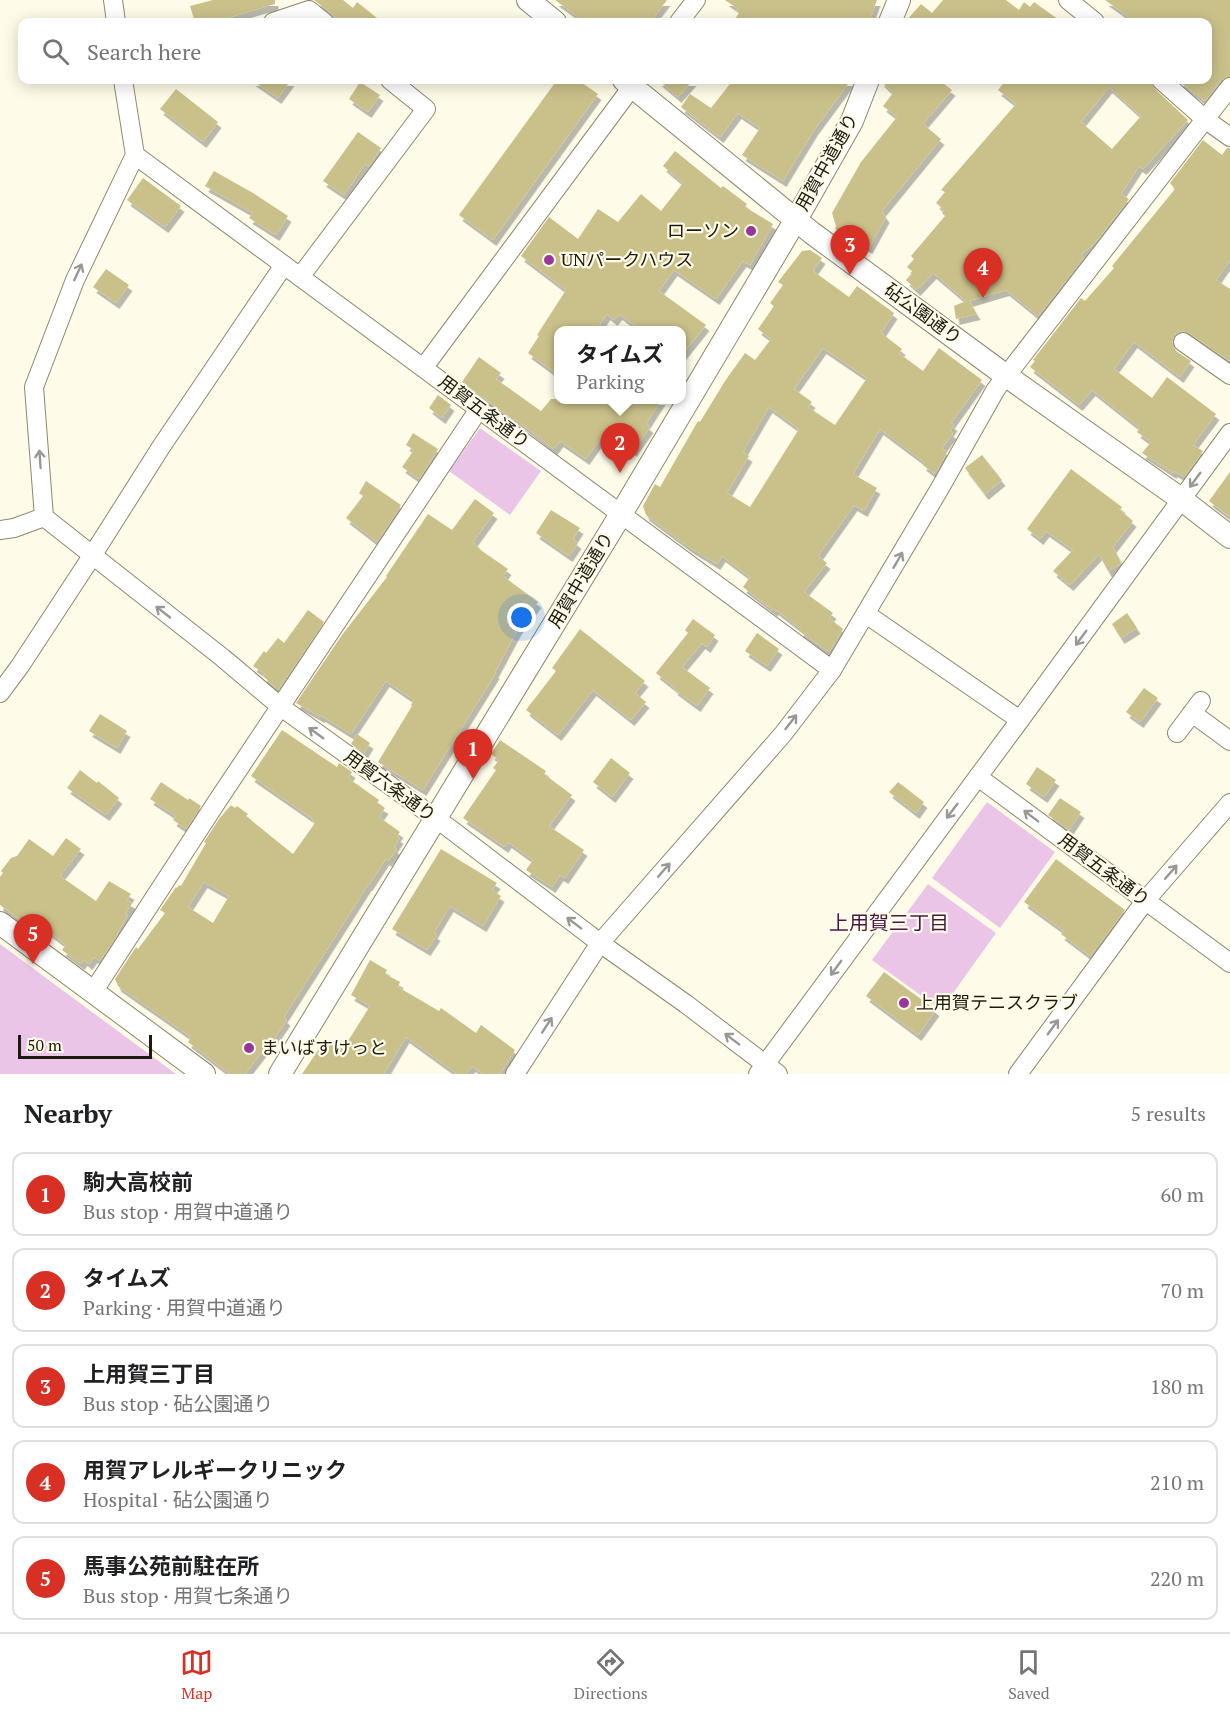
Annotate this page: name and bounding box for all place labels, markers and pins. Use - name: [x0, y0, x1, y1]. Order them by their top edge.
- place label: ローソン: [667, 218, 739, 242]
- marker: ローソン: [744, 224, 758, 238]
- pin: 3: [830, 226, 870, 275]
- place label: UNパークハウス: [561, 247, 693, 271]
- pin: 4: [964, 248, 1002, 298]
- marker: UNパークハウス: [542, 253, 556, 267]
- pin: 2: [600, 424, 640, 473]
- pin: 1: [454, 730, 492, 779]
- pin: 5: [14, 914, 52, 964]
- place label: 上用賀テニスクラブ: [916, 990, 1078, 1014]
- marker: 上用賀テニスクラブ: [897, 996, 911, 1010]
- place label: まいばすけっと: [261, 1035, 387, 1059]
- marker: まいばすけっと: [242, 1041, 256, 1055]

